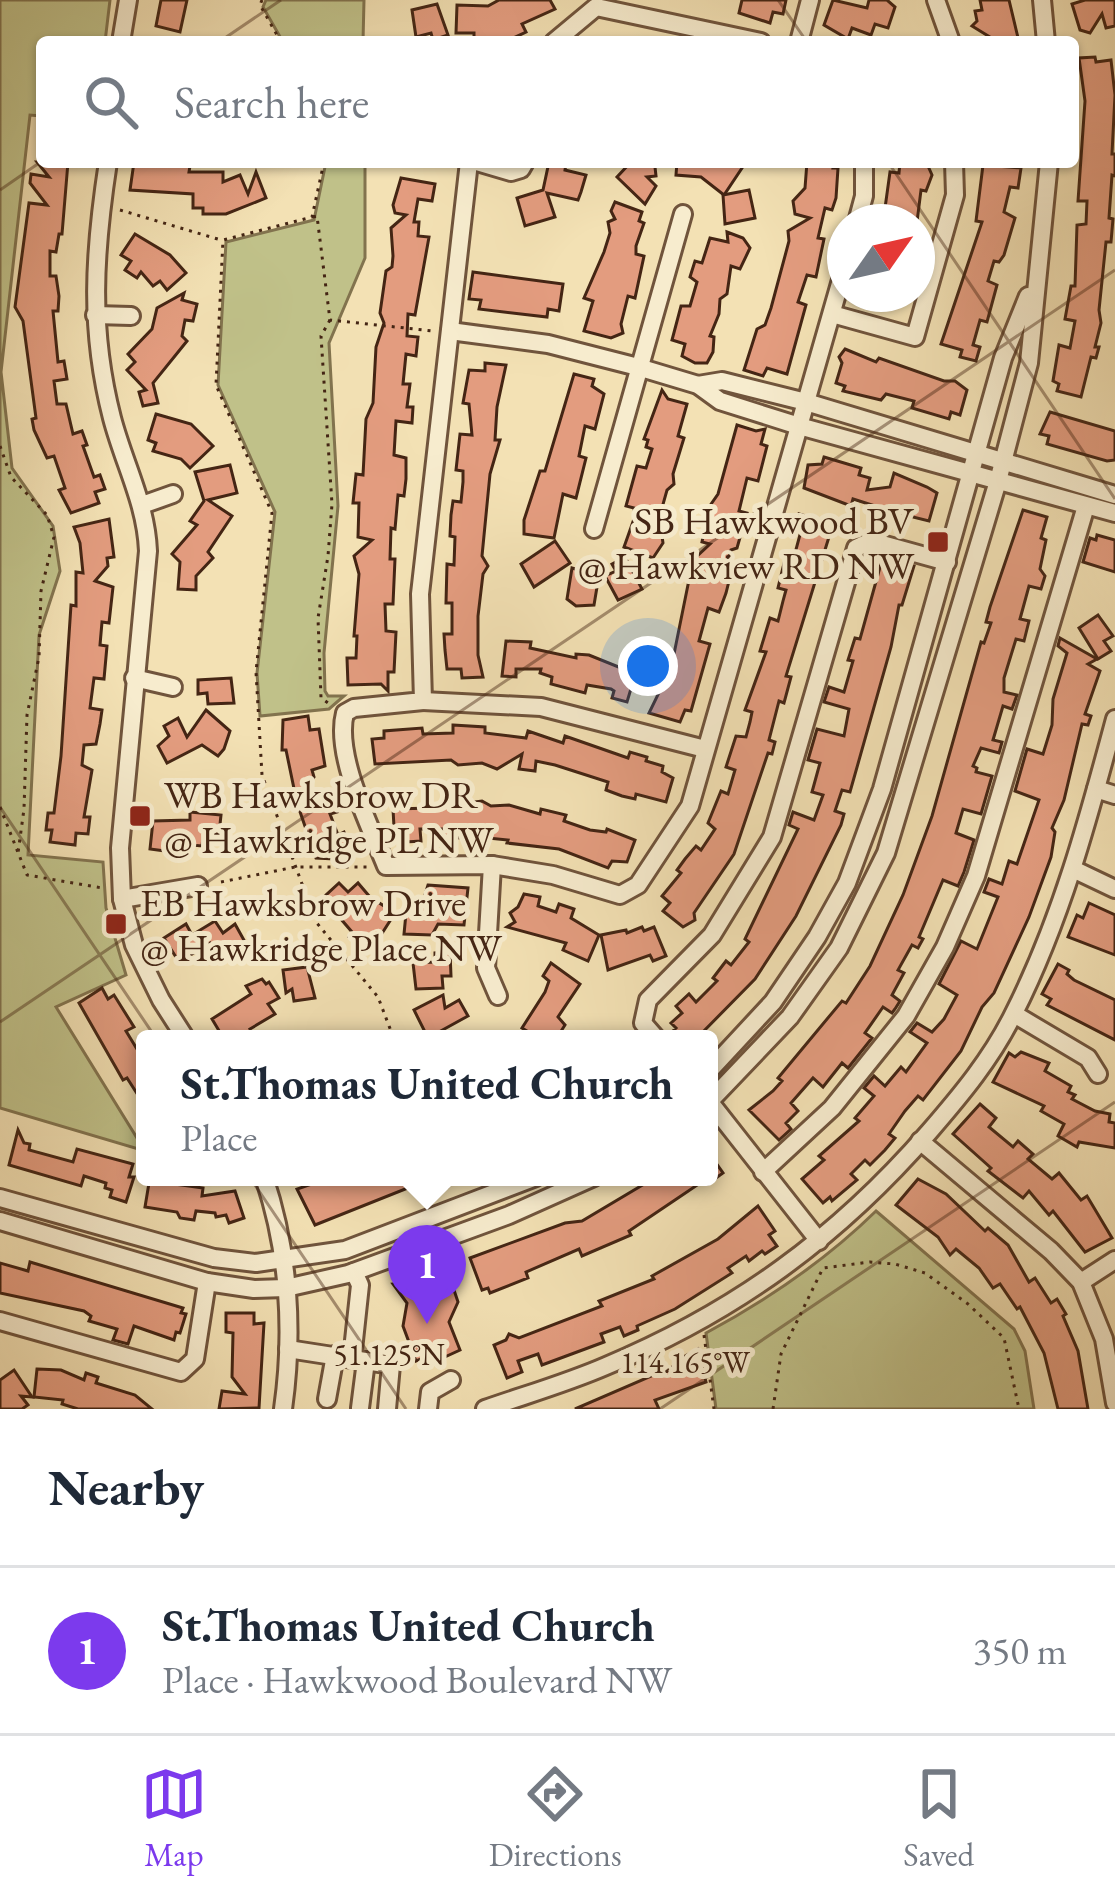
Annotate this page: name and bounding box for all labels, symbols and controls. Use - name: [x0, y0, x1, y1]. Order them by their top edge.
- search box: [36, 36, 1079, 168]
- icon: search: [78, 69, 144, 135]
- text: Search here: [174, 73, 369, 131]
- north arrow: [827, 204, 935, 312]
- place label: SB Hawkwood BV @ Hawkview RD NW: [578, 495, 915, 591]
- marker: SB Hawkwood BV @ Hawkview RD NW: [925, 529, 951, 555]
- your location: [618, 636, 678, 696]
- place label: WB Hawksbrow DR @ Hawkridge PL NW: [164, 769, 495, 865]
- marker: WB Hawksbrow DR @ Hawkridge PL NW: [127, 803, 153, 829]
- place label: EB Hawksbrow Drive @ Hawkridge Place NW: [140, 877, 503, 973]
- marker: EB Hawksbrow Drive @ Hawkridge Place NW: [103, 911, 129, 937]
- popup: [136, 1030, 718, 1186]
- text: St.Thomas United Church: [181, 1054, 673, 1112]
- text: Place: [181, 1112, 257, 1163]
- pin: 1: [388, 1225, 466, 1324]
- text: 51.125°N: [333, 1335, 445, 1374]
- text: 114.165°W: [620, 1343, 750, 1382]
- text: Nearby: [48, 1454, 204, 1520]
- text: St.Thomas United Church: [162, 1596, 655, 1654]
- text: 1: [77, 1625, 97, 1676]
- text: 350 m: [973, 1625, 1067, 1676]
- text: Place · Hawkwood Boulevard NW: [162, 1654, 672, 1705]
- tab: Map: [141, 1761, 207, 1876]
- tab: Directions: [489, 1761, 622, 1876]
- tab: Saved: [903, 1761, 974, 1876]

